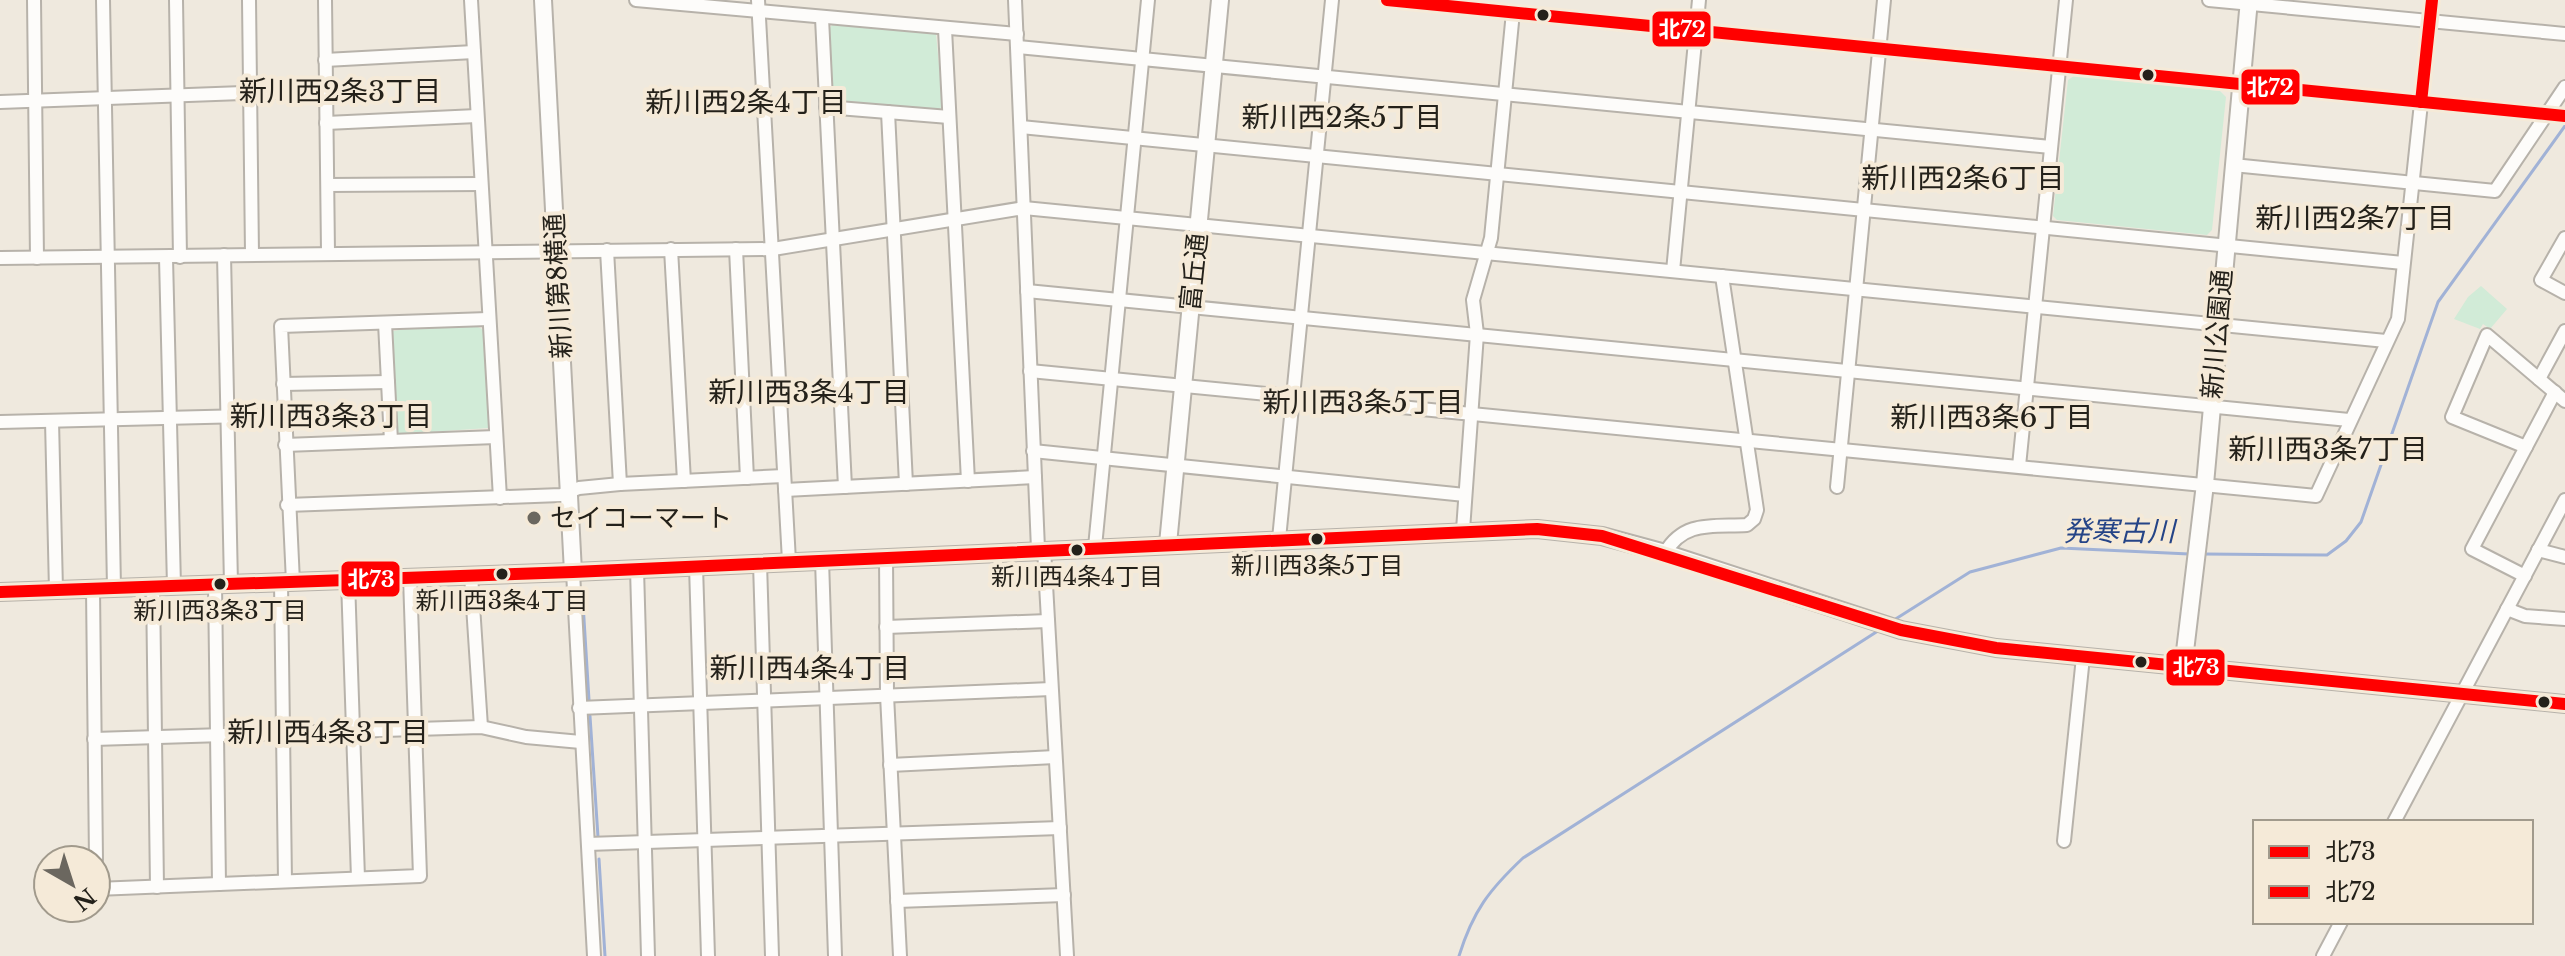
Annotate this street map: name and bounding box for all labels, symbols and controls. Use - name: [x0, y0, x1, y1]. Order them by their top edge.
- unlabelled marker: [1535, 7, 1551, 23]
- line badge: 北72: [1651, 10, 1712, 48]
- text: 北72: [1658, 16, 1706, 43]
- unlabelled marker: [2140, 67, 2156, 83]
- line badge: 北72: [2240, 68, 2301, 106]
- district label: 新川西2条3丁目: [239, 74, 441, 109]
- text: 北72: [2246, 74, 2294, 101]
- district label: 新川西2条4丁目: [645, 85, 847, 120]
- district label: 新川西2条5丁目: [1241, 100, 1443, 135]
- district label: 新川西2条6丁目: [1861, 161, 2065, 196]
- district label: 新川西2条7丁目: [2255, 201, 2455, 236]
- street label: 新川第8横通: [538, 212, 578, 360]
- street label: 富丘通: [1174, 232, 1214, 312]
- street label: 新川公園通: [2195, 268, 2239, 400]
- district label: 新川西3条4丁目: [708, 375, 910, 410]
- district label: 新川西3条5丁目: [1262, 385, 1464, 420]
- district label: 新川西3条3丁目: [230, 399, 432, 434]
- district label: 新川西3条6丁目: [1890, 400, 2094, 435]
- district label: 新川西3条7丁目: [2228, 432, 2428, 467]
- place label: セイコーマート: [550, 502, 732, 534]
- marker: セイコーマート: [525, 509, 543, 527]
- water label: 発寒古川: [2063, 514, 2178, 549]
- marker: 新川西3条5丁目: [1309, 531, 1325, 547]
- marker: 新川西4条4丁目: [1069, 542, 1085, 558]
- place label: 新川西3条5丁目: [1231, 551, 1403, 580]
- line badge: 北73: [340, 560, 401, 598]
- place label: 新川西4条4丁目: [991, 562, 1163, 591]
- text: 北73: [347, 566, 395, 593]
- marker: 新川西3条4丁目: [494, 566, 510, 582]
- marker: 新川西3条3丁目: [212, 576, 228, 592]
- place label: 新川西3条4丁目: [416, 586, 588, 615]
- place label: 新川西3条3丁目: [133, 596, 307, 625]
- line badge: 北73: [2165, 648, 2226, 687]
- district label: 新川西4条4丁目: [710, 651, 910, 686]
- unlabelled marker: [2133, 654, 2149, 670]
- text: 北73: [2172, 654, 2220, 681]
- unlabelled marker: [2536, 694, 2552, 710]
- district label: 新川西4条3丁目: [227, 715, 429, 750]
- legend: [2253, 820, 2533, 924]
- text: 北73: [2325, 837, 2376, 866]
- north arrow: [32, 844, 112, 924]
- text: 北72: [2325, 877, 2376, 906]
- text: N: [67, 882, 101, 916]

